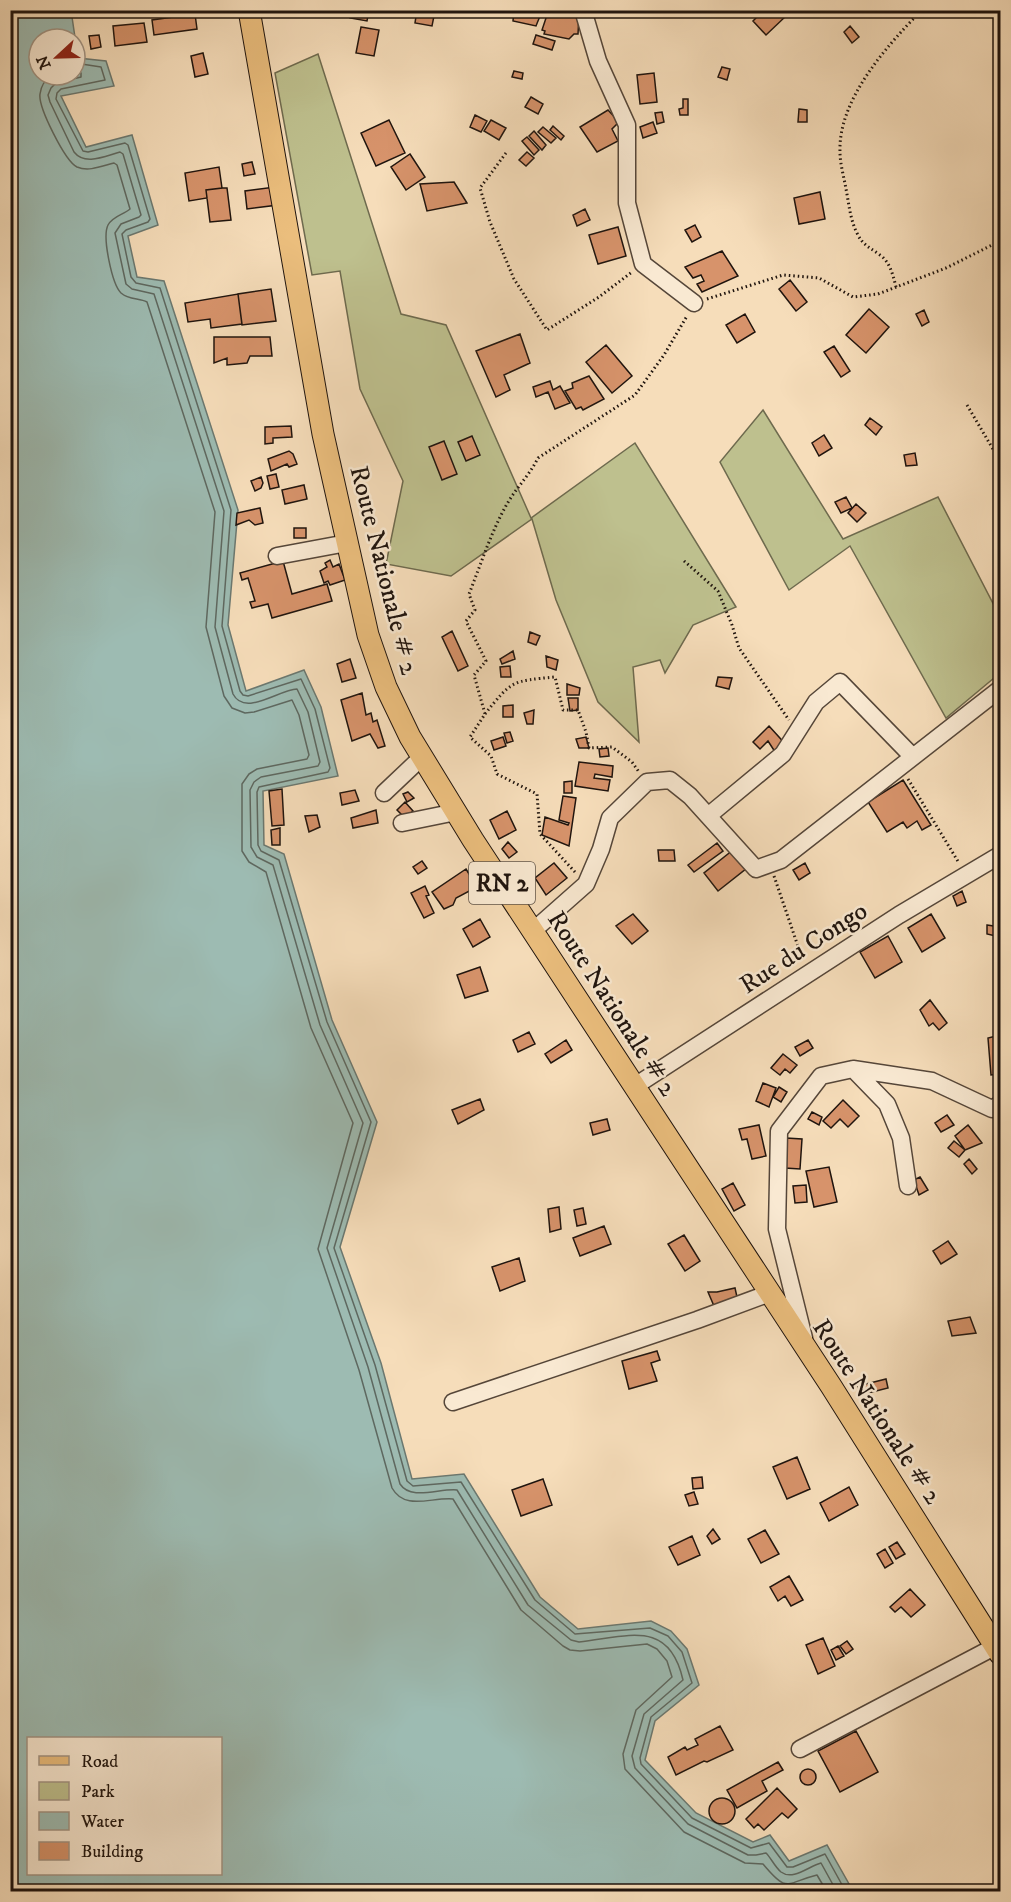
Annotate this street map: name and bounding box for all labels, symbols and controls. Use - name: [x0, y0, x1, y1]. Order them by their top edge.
- north arrow: [27, 27, 87, 87]
- text: N: [32, 52, 56, 72]
- street label: Route Nationale # 2: [342, 462, 426, 679]
- road number: RN 2: [469, 862, 535, 904]
- street label: Rue du Congo: [734, 895, 874, 1002]
- street label: Route Nationale # 2: [540, 905, 684, 1103]
- street label: Route Nationale # 2: [805, 1313, 949, 1511]
- legend: [27, 1737, 222, 1875]
- text: Road: [81, 1751, 118, 1773]
- text: Park: [81, 1781, 115, 1803]
- text: Water: [80, 1811, 124, 1833]
- text: Building: [81, 1841, 143, 1863]

